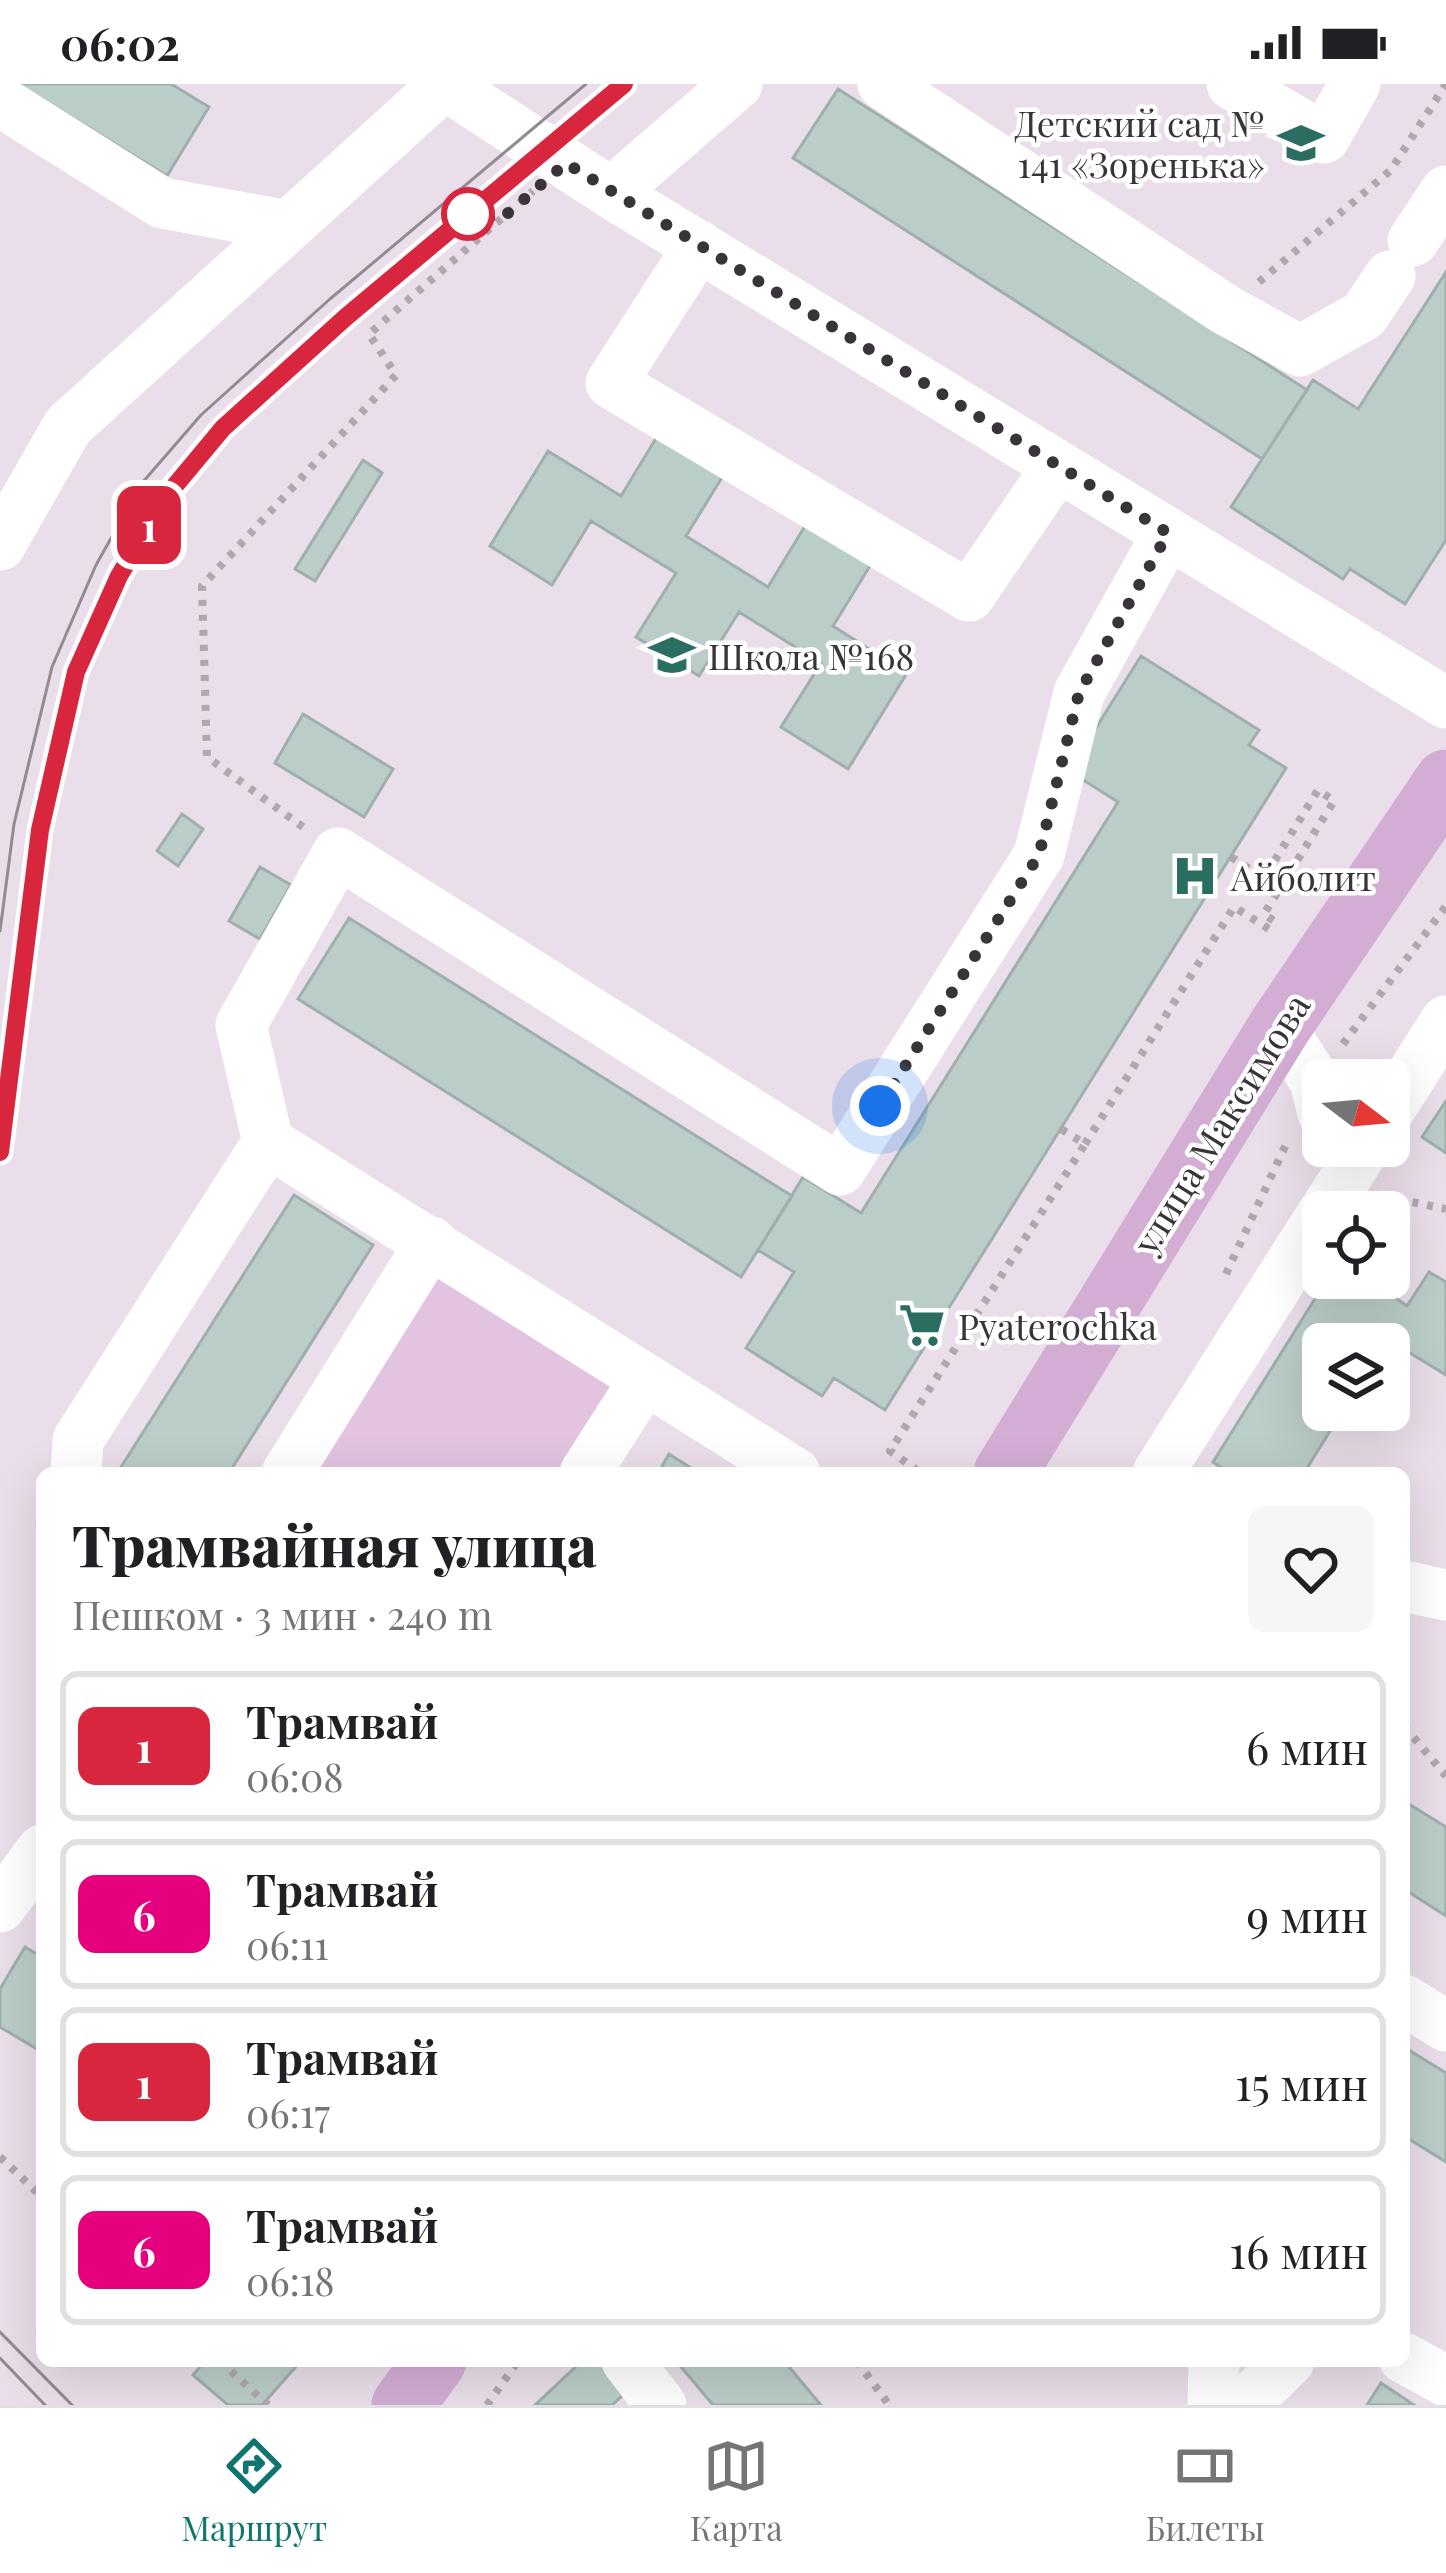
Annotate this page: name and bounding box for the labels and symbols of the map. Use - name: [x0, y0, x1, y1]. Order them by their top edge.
- place label: Детский сад № 141 «Зоренька»: [1015, 98, 1265, 187]
- school or university icon: Детский сад № 141 «Зоренька»: [1276, 118, 1326, 168]
- unlabelled marker: [443, 189, 493, 239]
- line badge: 1: [110, 486, 188, 564]
- school or university icon: Школа №168: [647, 630, 697, 680]
- place label: Школа №168: [708, 631, 914, 679]
- hospital icon: Айболит: [1170, 851, 1220, 901]
- place label: Айболит: [1230, 852, 1376, 900]
- street label: улица Максимова: [1120, 984, 1319, 1263]
- north arrow: [1302, 1059, 1410, 1167]
- your location: [850, 1076, 910, 1136]
- supermarket icon: Pyaterochka: [897, 1300, 947, 1350]
- place label: Pyaterochka: [958, 1301, 1157, 1349]

